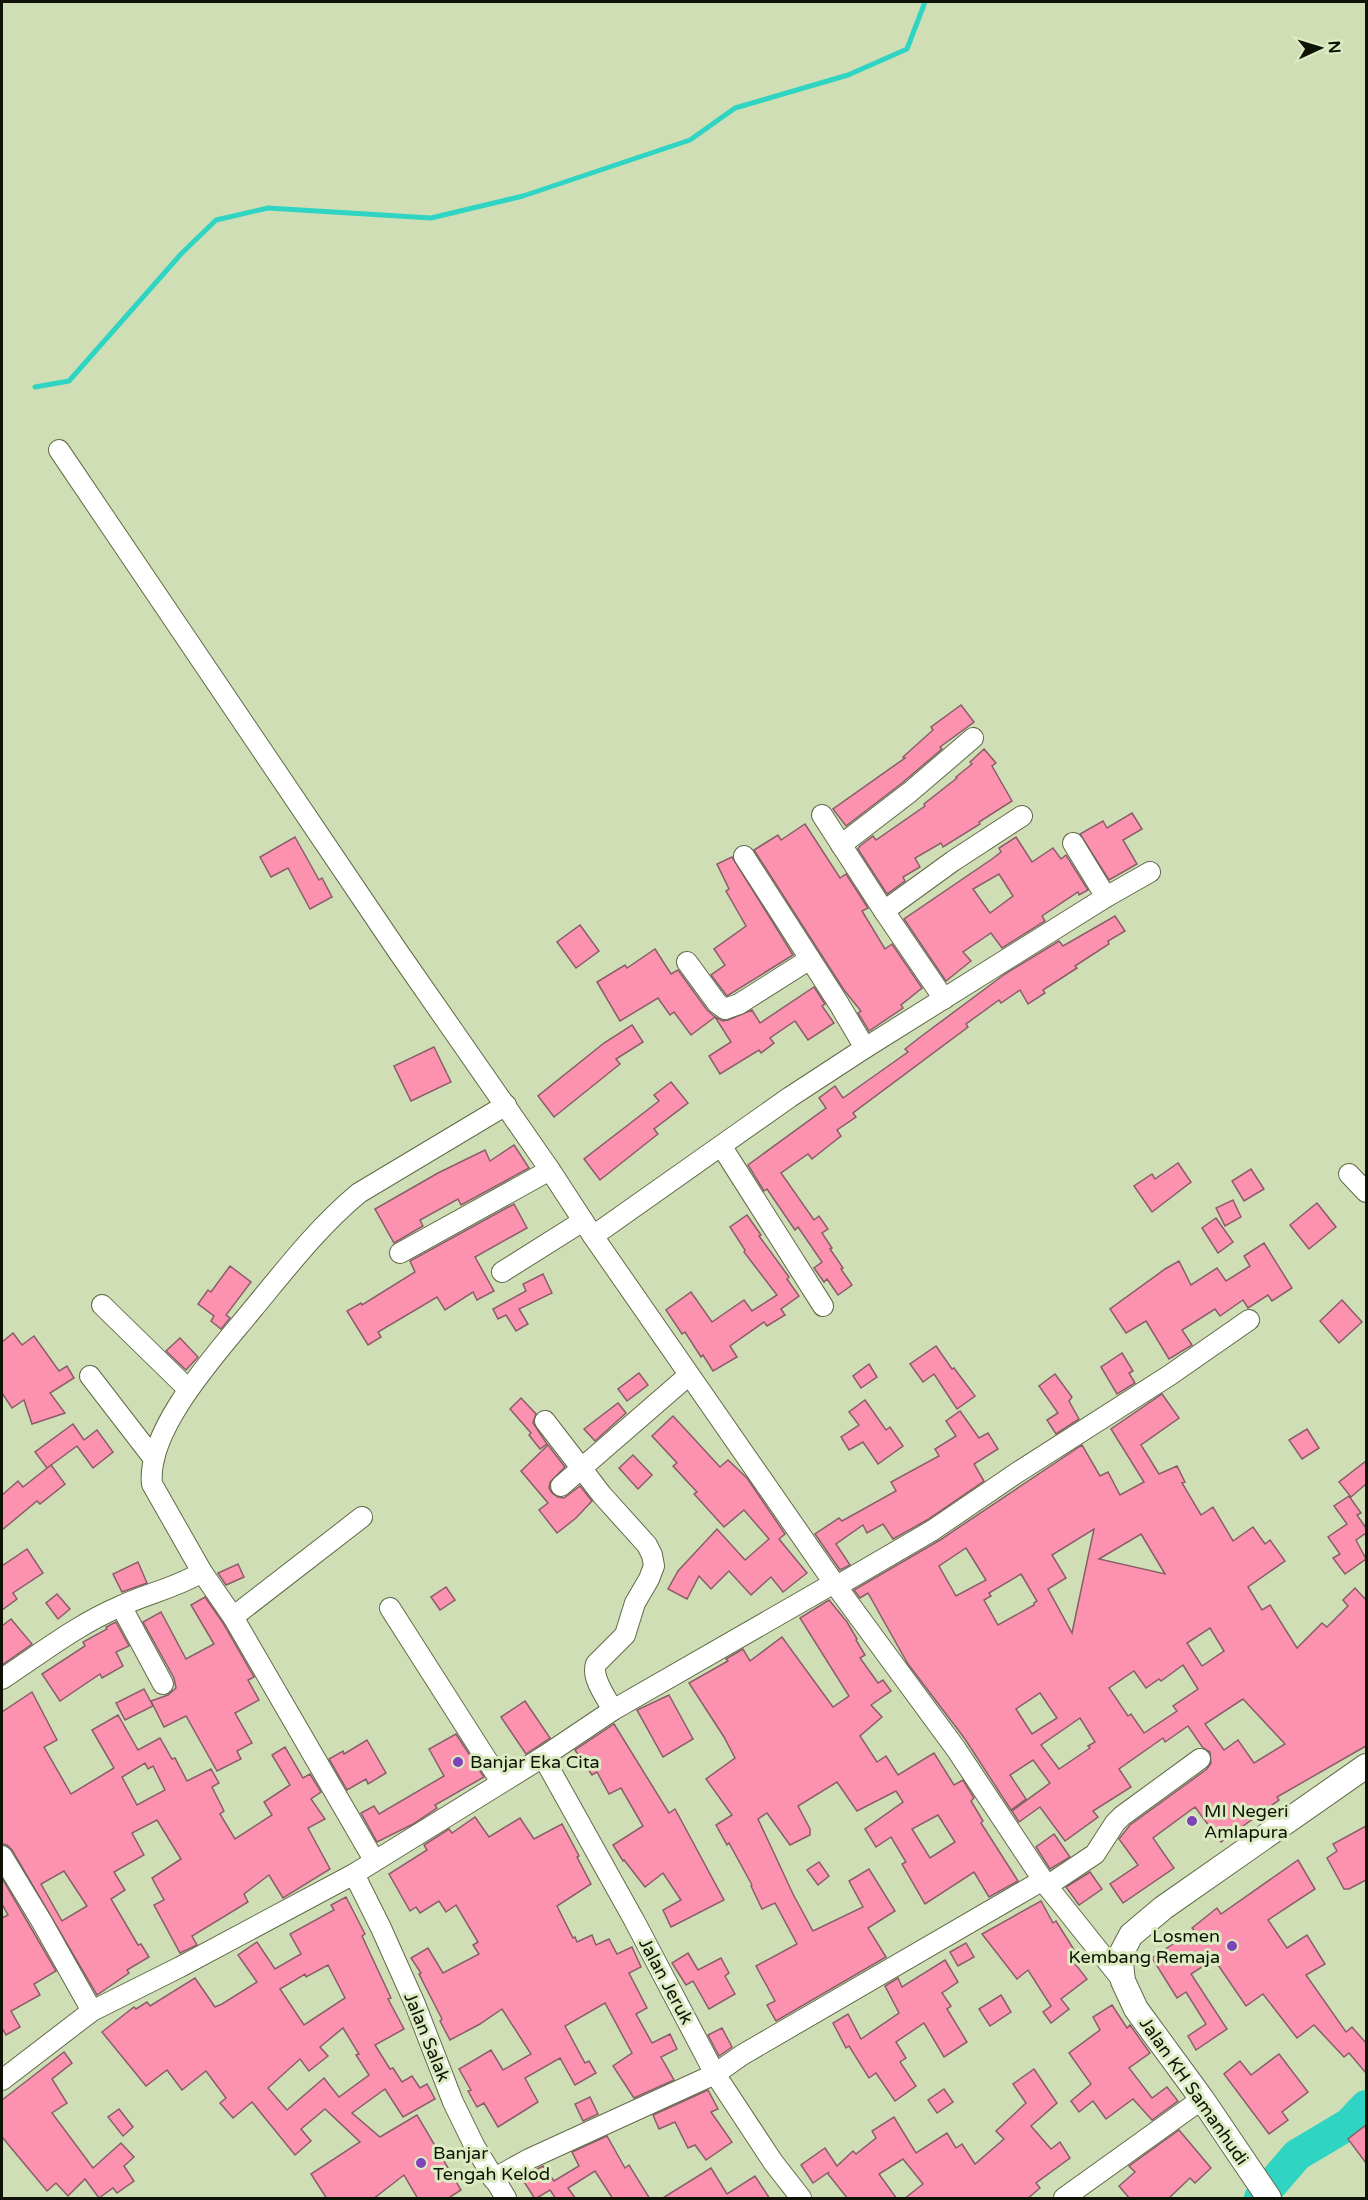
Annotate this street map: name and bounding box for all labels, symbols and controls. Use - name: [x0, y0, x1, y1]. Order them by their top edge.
- north arrow: [1290, 18, 1350, 78]
- text: N: [1324, 40, 1344, 54]
- place label: Banjar Eka Cita: [470, 1751, 600, 1773]
- marker: Banjar Eka Cita: [451, 1755, 465, 1769]
- place label: MI Negeri Amlapura: [1204, 1800, 1289, 1843]
- marker: MI Negeri Amlapura: [1185, 1814, 1199, 1828]
- place label: Losmen Kembang Remaja: [1068, 1925, 1220, 1968]
- street label: Jalan Jeruk: [634, 1934, 698, 2028]
- marker: Losmen Kembang Remaja: [1225, 1939, 1239, 1953]
- street label: Jalan Salak: [399, 1989, 455, 2085]
- street label: Jalan KH Samanhudi: [1135, 2013, 1253, 2169]
- place label: Banjar Tengah Kelod: [433, 2142, 550, 2185]
- marker: Banjar Tengah Kelod: [414, 2156, 428, 2170]

